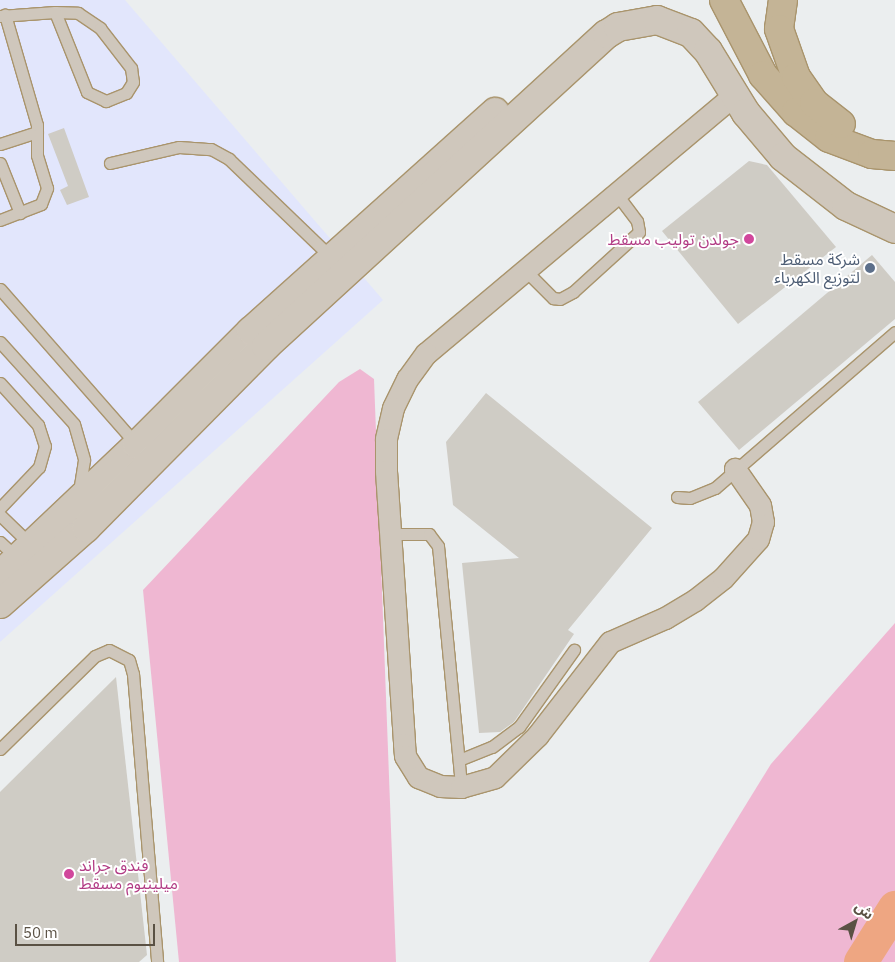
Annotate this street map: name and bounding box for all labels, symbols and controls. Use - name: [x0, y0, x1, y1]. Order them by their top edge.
- place label: جولدن توليب مسقط: [608, 229, 739, 249]
- marker: جولدن توليب مسقط: [743, 233, 755, 245]
- place label: شركة مسقط لتوزيع الكهرباء: [774, 249, 860, 287]
- marker: شركة مسقط لتوزيع الكهرباء: [864, 262, 876, 274]
- place label: فندق جراند ميلينيوم مسقط: [79, 855, 178, 893]
- marker: فندق جراند ميلينيوم مسقط: [63, 868, 75, 880]
- north arrow: [830, 897, 880, 947]
- text: ش: [851, 897, 878, 923]
- scale bar: [18, 914, 158, 946]
- text: 50 m: [23, 923, 58, 942]

